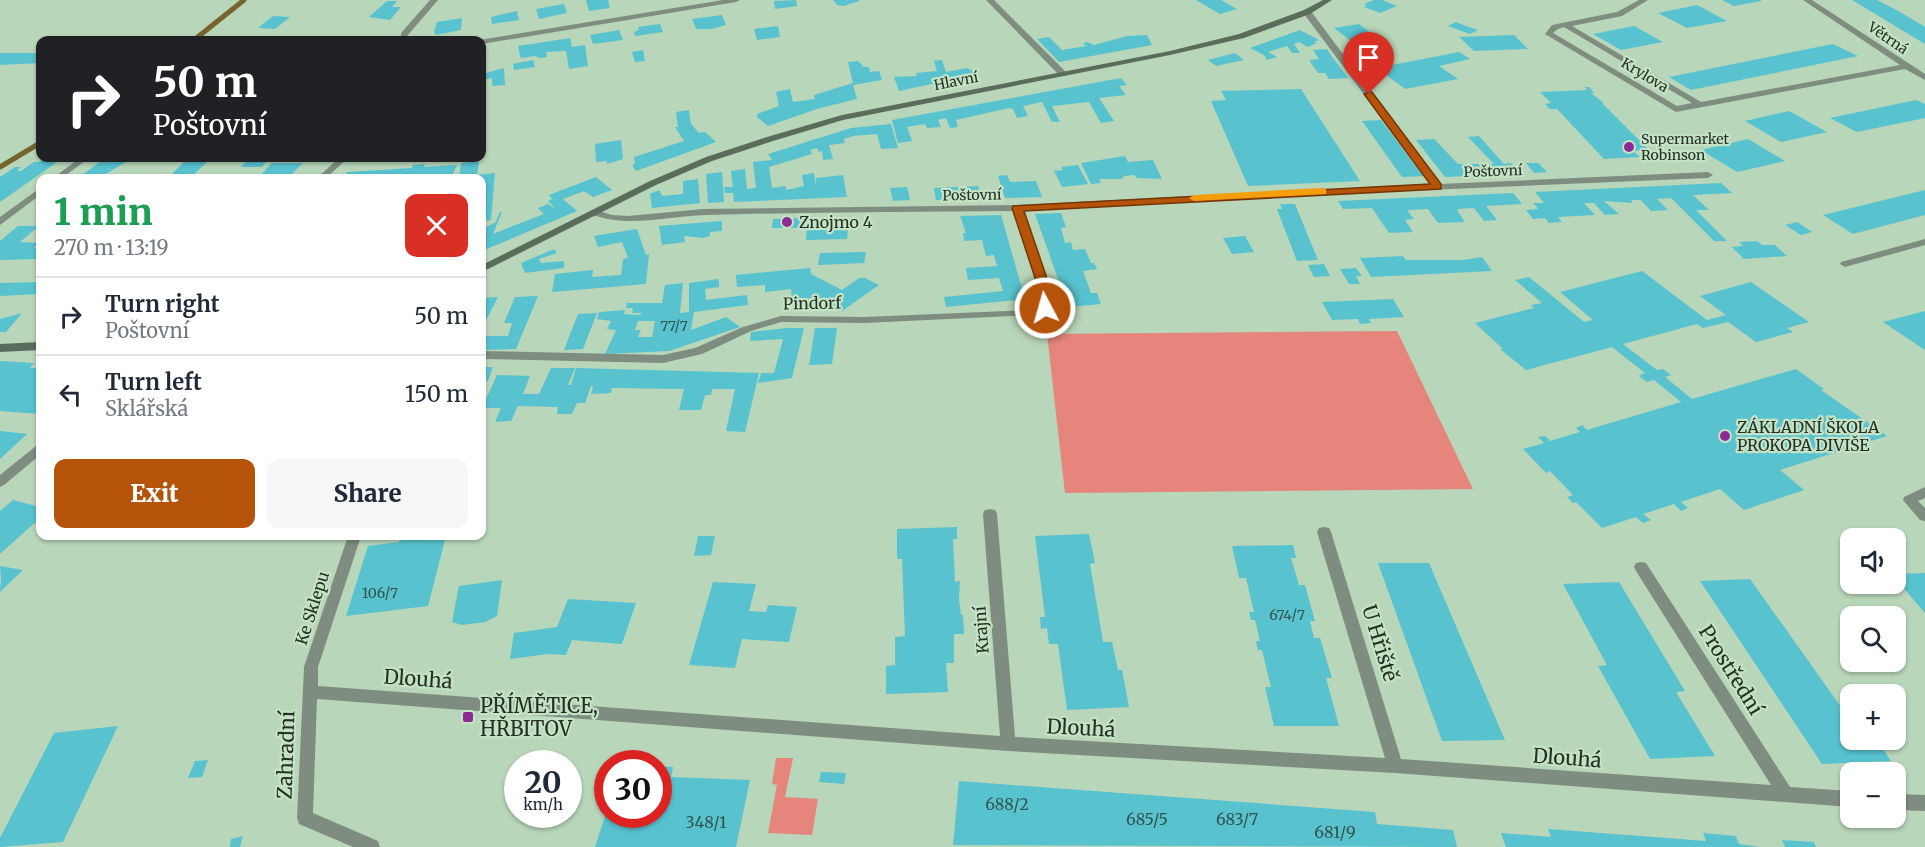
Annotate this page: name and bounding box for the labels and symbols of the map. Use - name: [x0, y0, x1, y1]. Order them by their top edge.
- street label: Větrná: [1864, 17, 1912, 58]
- pin: [1343, 32, 1394, 94]
- street label: Krylova: [1618, 54, 1672, 96]
- street label: Hlavní: [932, 68, 980, 94]
- place label: Supermarket Robinson: [1641, 130, 1730, 164]
- marker: Supermarket Robinson: [1622, 140, 1636, 154]
- street label: Poštovní: [1463, 161, 1523, 181]
- street label: Poštovní: [942, 185, 1002, 205]
- place label: Znojmo 4: [799, 212, 873, 232]
- marker: Znojmo 4: [780, 215, 794, 229]
- position arrow: [1013, 276, 1077, 340]
- street label: Pindorf: [783, 292, 842, 314]
- house number: 77/7: [660, 317, 688, 335]
- place label: ZÁKLADNÍ ŠKOLA PROKOPA DIVIŠE: [1737, 417, 1880, 455]
- marker: ZÁKLADNÍ ŠKOLA PROKOPA DIVIŠE: [1718, 429, 1732, 443]
- street label: Ke Sklepu: [291, 569, 333, 647]
- house number: 106/7: [362, 584, 398, 602]
- street label: U Hřiště: [1357, 602, 1404, 684]
- street label: Krajní: [969, 605, 993, 654]
- house number: 674/7: [1269, 606, 1305, 624]
- street label: Prostřední: [1694, 620, 1769, 720]
- street label: Dlouhá: [383, 664, 454, 693]
- place label: PŘÍMĚTICE, HŘBITOV: [480, 691, 598, 741]
- street label: Zahradní: [271, 710, 300, 800]
- marker: PŘÍMĚTICE, HŘBITOV: [461, 710, 475, 724]
- street label: Dlouhá: [1046, 713, 1116, 742]
- street label: Dlouhá: [1532, 743, 1603, 772]
- speed limit sign: 30: [594, 750, 672, 828]
- house number: 688/2: [985, 794, 1029, 814]
- house number: 685/5: [1126, 809, 1168, 829]
- house number: 683/7: [1216, 809, 1258, 829]
- house number: 348/1: [686, 812, 726, 832]
- house number: 681/9: [1314, 822, 1356, 842]

